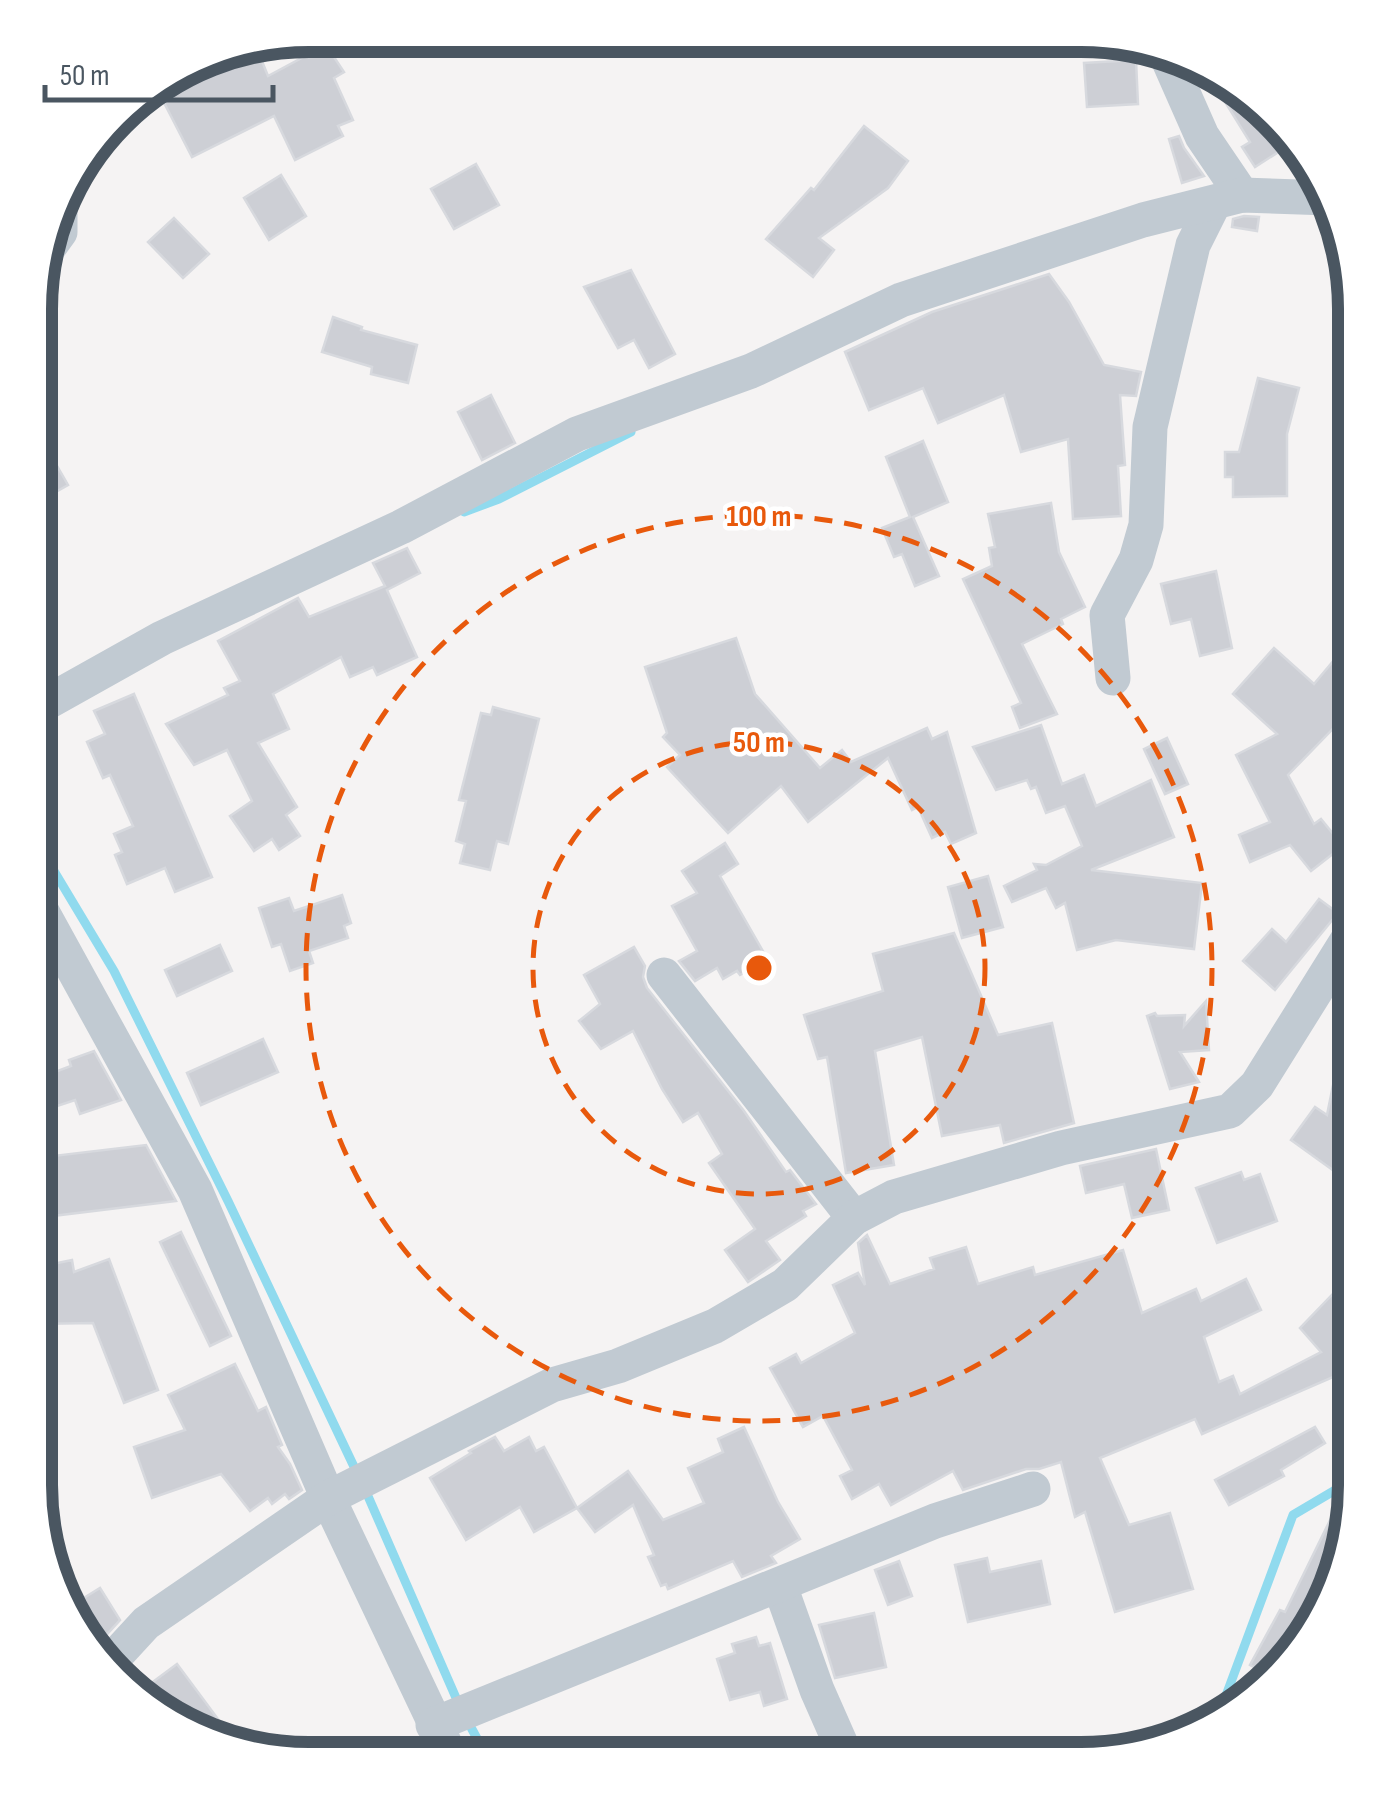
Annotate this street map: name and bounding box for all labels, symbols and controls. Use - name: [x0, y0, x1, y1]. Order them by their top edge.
- scale bar: [45, 40, 272, 102]
- text: 50 m: [60, 58, 109, 94]
- text: 100 m: [727, 499, 791, 535]
- text: 50 m: [733, 725, 785, 761]
- centre of rings: [741, 950, 777, 986]

